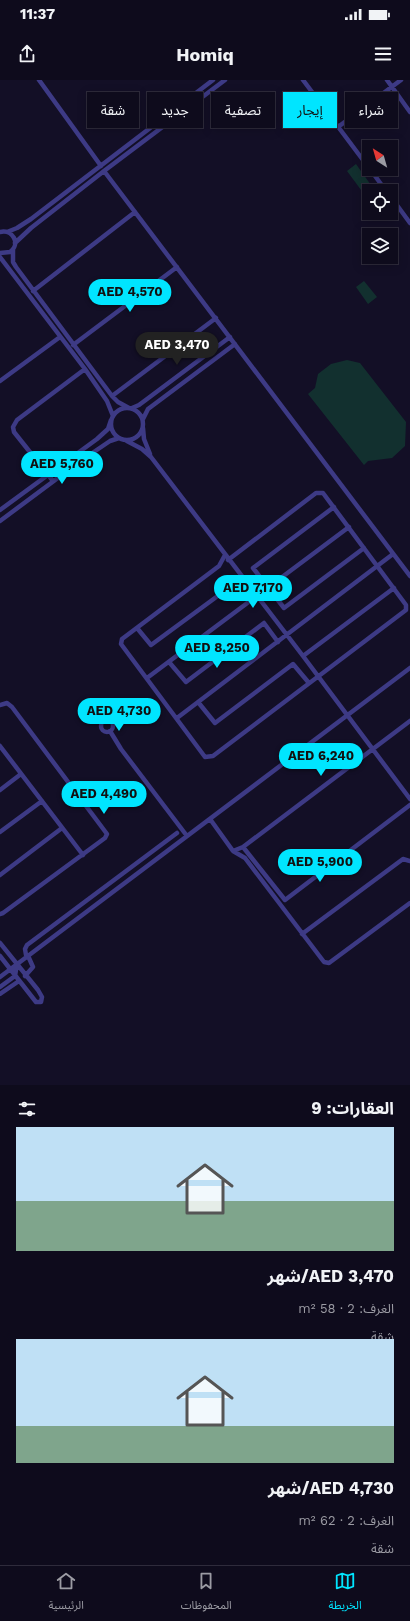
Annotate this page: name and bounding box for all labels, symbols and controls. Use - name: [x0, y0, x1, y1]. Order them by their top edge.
- text: 11:37: [20, 5, 55, 23]
- icon: share: [16, 43, 38, 65]
- icon: menu: [372, 43, 394, 65]
- text: Homiq: [176, 44, 234, 65]
- chip: شقة: [87, 92, 139, 128]
- chip: جديد: [147, 92, 203, 128]
- chip: تصفية: [211, 92, 275, 128]
- chip: إيجار: [283, 92, 337, 128]
- chip: شراء: [345, 92, 398, 128]
- north arrow: [362, 140, 398, 176]
- map controls: [362, 140, 398, 264]
- button: locate: [362, 184, 398, 220]
- button: layers: [362, 228, 398, 264]
- pin: AED 4,570: [84, 279, 176, 313]
- text: AED 4,570: [97, 284, 163, 299]
- pin: AED 3,470: [131, 332, 223, 366]
- text: AED 3,470: [144, 337, 210, 352]
- pin: AED 5,760: [16, 451, 108, 485]
- text: AED 5,760: [30, 456, 94, 471]
- pin: AED 7,170: [207, 575, 299, 609]
- text: AED 7,170: [223, 580, 283, 595]
- pin: AED 8,250: [171, 635, 263, 669]
- text: AED 8,250: [184, 640, 250, 655]
- pin: AED 4,730: [73, 698, 165, 732]
- text: AED 4,730: [87, 703, 151, 718]
- pin: AED 6,240: [275, 743, 367, 777]
- text: AED 6,240: [288, 748, 354, 763]
- pin: AED 4,490: [58, 781, 150, 815]
- text: AED 4,490: [71, 786, 137, 801]
- pin: AED 5,900: [274, 849, 366, 883]
- text: AED 5,900: [287, 854, 353, 869]
- icon: filters: [16, 1098, 38, 1120]
- text: العقارات: 9: [311, 1098, 394, 1118]
- icon: home: [169, 1153, 241, 1225]
- text: AED 3,470/شهر: [267, 1266, 394, 1286]
- text: الغرف: 2 · 58 m²: [298, 1301, 394, 1316]
- text: شقة: [371, 1329, 394, 1344]
- icon: home: [169, 1365, 241, 1437]
- text: AED 4,730/شهر: [268, 1478, 394, 1498]
- text: الغرف: 2 · 62 m²: [298, 1513, 394, 1528]
- text: شقة: [371, 1541, 394, 1556]
- tab: الرئيسية: [48, 1570, 84, 1617]
- tab: المحفوظات: [181, 1570, 232, 1617]
- tab: الخريطة: [329, 1570, 362, 1617]

